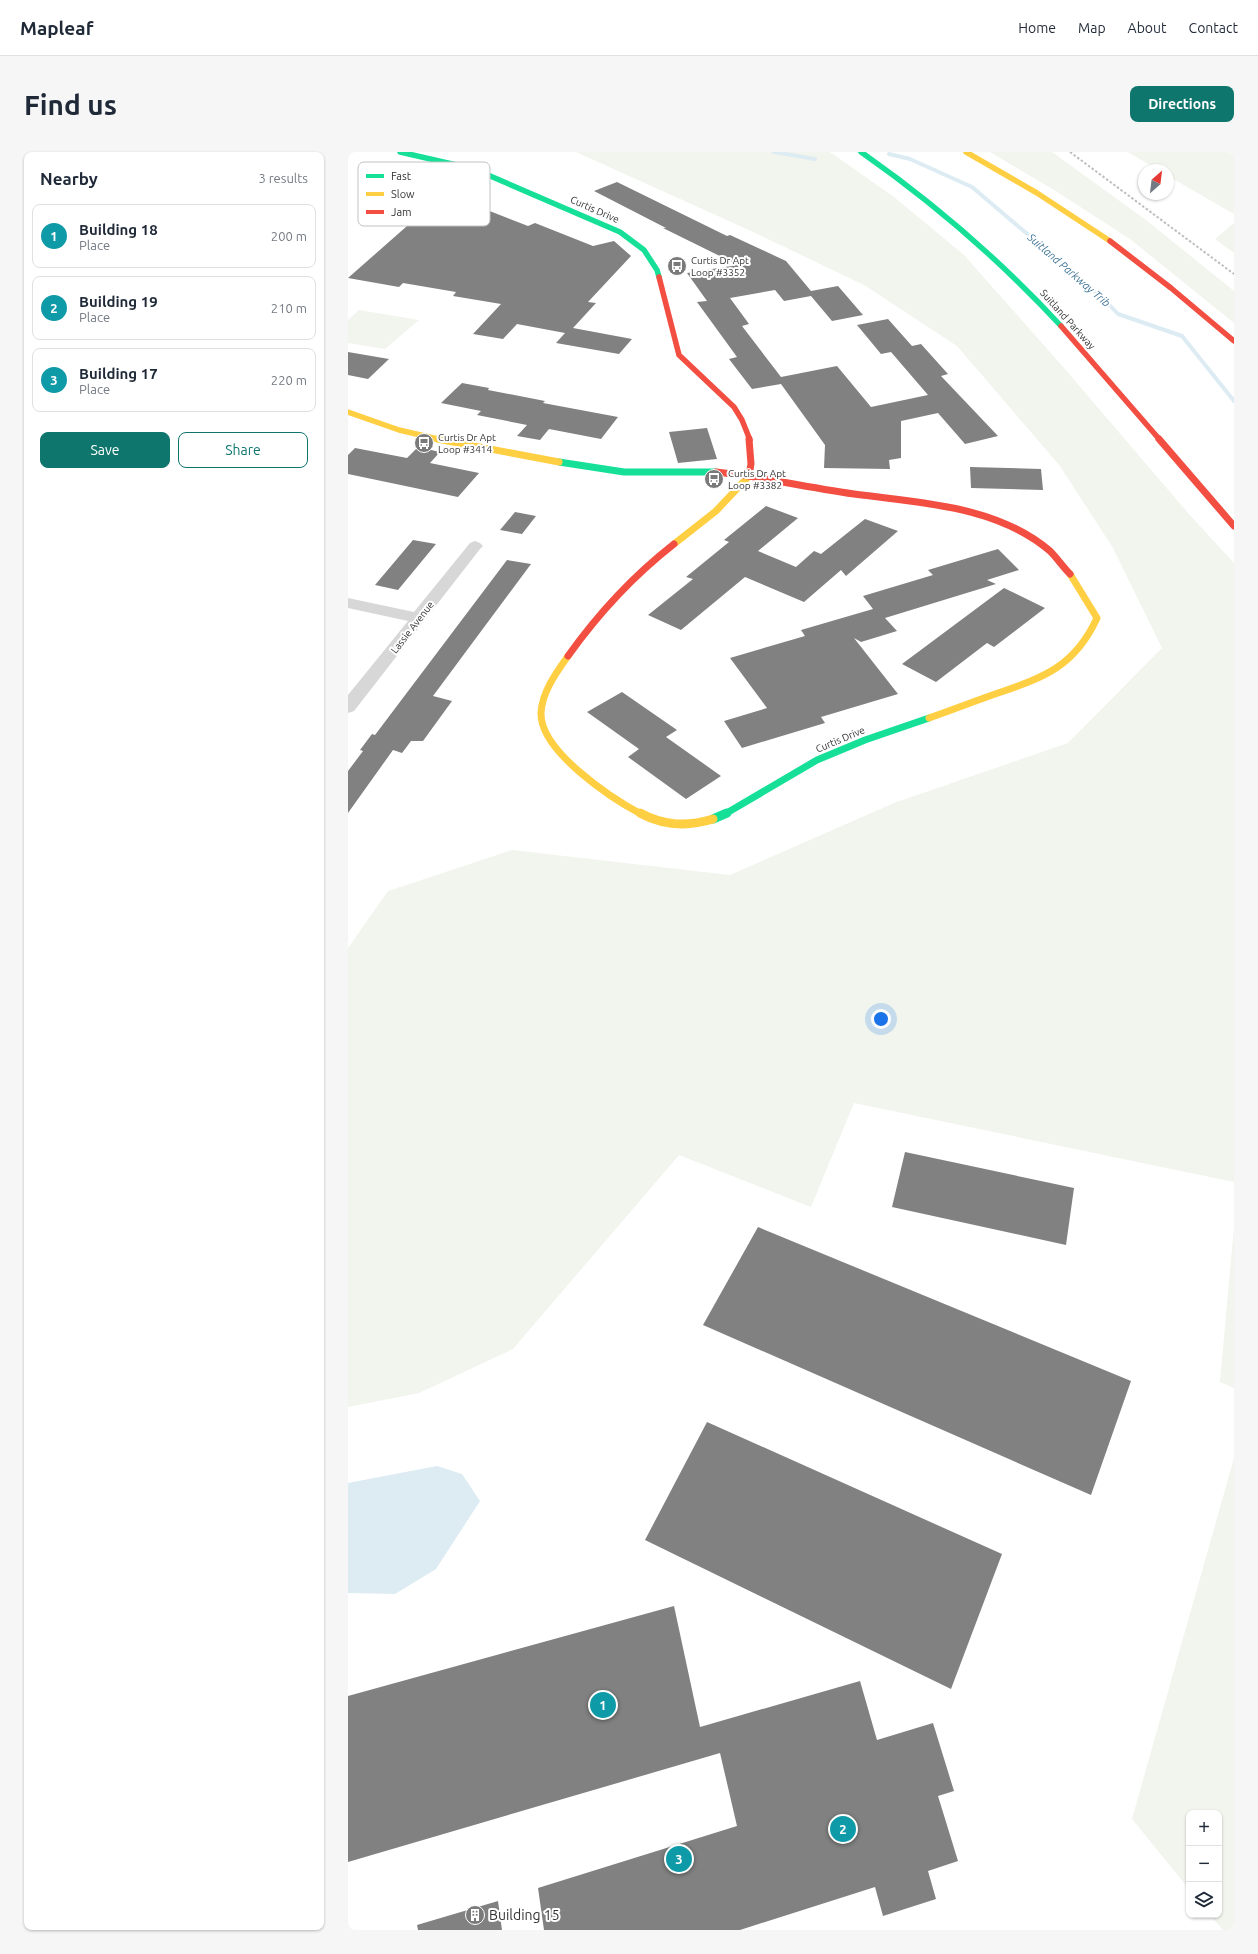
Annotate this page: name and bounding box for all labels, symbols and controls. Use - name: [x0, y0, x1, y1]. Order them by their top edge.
- text: Mapleaf: [20, 17, 93, 39]
- text: Home: [1018, 20, 1056, 36]
- text: Map: [1078, 20, 1106, 36]
- text: About: [1128, 20, 1167, 36]
- text: Contact: [1189, 20, 1238, 36]
- button: Directions: [1130, 86, 1234, 122]
- text: Find us: [24, 89, 117, 120]
- legend: [358, 162, 490, 226]
- north arrow: [1138, 164, 1174, 200]
- text: Nearby: [40, 169, 98, 188]
- text: Fast: [391, 170, 412, 182]
- text: 3 results: [258, 171, 308, 185]
- text: Slow: [391, 188, 415, 200]
- street label: Curtis Drive: [569, 194, 621, 225]
- text: Jam: [391, 206, 412, 218]
- text: Building 18: [79, 221, 158, 238]
- text: 1: [50, 229, 58, 243]
- text: 200 m: [271, 229, 307, 243]
- water label: Suitland Parkway Trib: [1025, 230, 1113, 309]
- text: Place: [79, 238, 110, 252]
- bus stop icon: Curtis Dr Apt Loop #3352: [666, 255, 688, 277]
- place label: Curtis Dr Apt Loop #3352: [691, 255, 749, 278]
- street label: Suitland Parkway: [1038, 287, 1097, 352]
- text: Building 19: [79, 293, 158, 310]
- text: 2: [50, 301, 58, 315]
- text: 210 m: [271, 301, 307, 315]
- text: Place: [79, 310, 110, 324]
- text: Building 17: [79, 365, 158, 382]
- text: 3: [50, 373, 58, 387]
- text: 220 m: [271, 373, 307, 387]
- text: Place: [79, 382, 110, 396]
- button: Save: [40, 432, 170, 468]
- button: Share: [178, 432, 308, 468]
- bus stop icon: Curtis Dr Apt Loop #3414: [413, 432, 435, 454]
- place label: Curtis Dr Apt Loop #3414: [438, 432, 496, 455]
- bus stop icon: Curtis Dr Apt Loop #3382: [703, 468, 725, 490]
- place label: Curtis Dr Apt Loop #3382: [728, 468, 786, 491]
- street label: Lassie Avenue: [389, 599, 436, 655]
- street label: Curtis Drive: [814, 724, 866, 755]
- your location: [871, 1009, 891, 1029]
- pin: 1: [590, 1690, 616, 1720]
- map controls: [1186, 1810, 1222, 1918]
- button: +: [1186, 1810, 1222, 1846]
- pin: 2: [830, 1814, 856, 1844]
- pin: 3: [666, 1844, 692, 1874]
- button: −: [1186, 1846, 1222, 1882]
- button: layers: [1186, 1882, 1222, 1918]
- building icon: Building 15: [464, 1904, 486, 1926]
- place label: Building 15: [489, 1907, 560, 1923]

